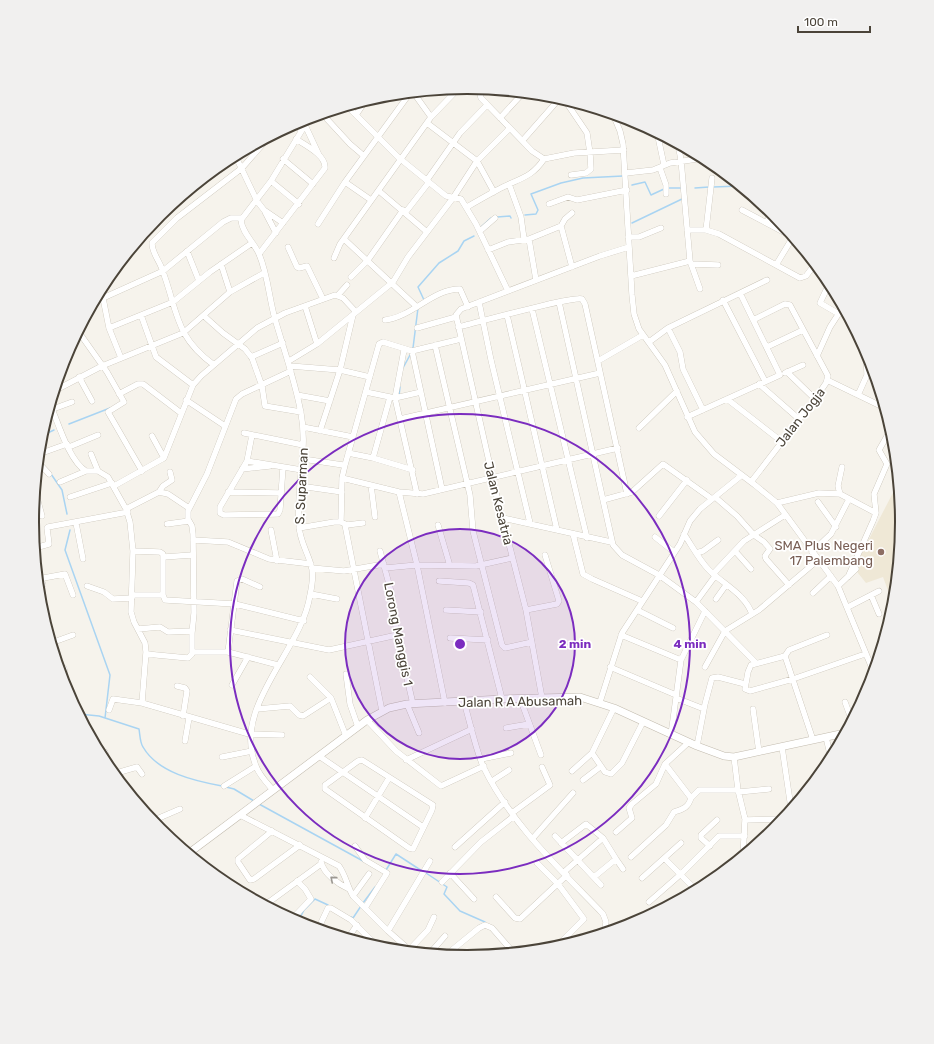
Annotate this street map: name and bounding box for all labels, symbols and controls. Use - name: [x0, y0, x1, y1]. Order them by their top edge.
- scale bar: [798, 8, 870, 34]
- text: 100 m: [804, 15, 838, 29]
- street label: Jalan Jogja: [773, 385, 829, 450]
- street label: S. Suparman: [292, 447, 311, 525]
- street label: Jalan Kesatria: [481, 460, 516, 546]
- place label: SMA Plus Negeri 17 Palembang: [774, 538, 873, 569]
- marker: SMA Plus Negeri 17 Palembang: [876, 547, 886, 557]
- street label: Lorong Manggis 1: [380, 581, 416, 687]
- centre of rings: [453, 637, 467, 651]
- text: 2 min: [559, 637, 592, 651]
- text: 4 min: [674, 637, 707, 651]
- street label: Jalan R A Abusamah: [458, 693, 582, 710]
- one-way arrow: [330, 876, 338, 883]

